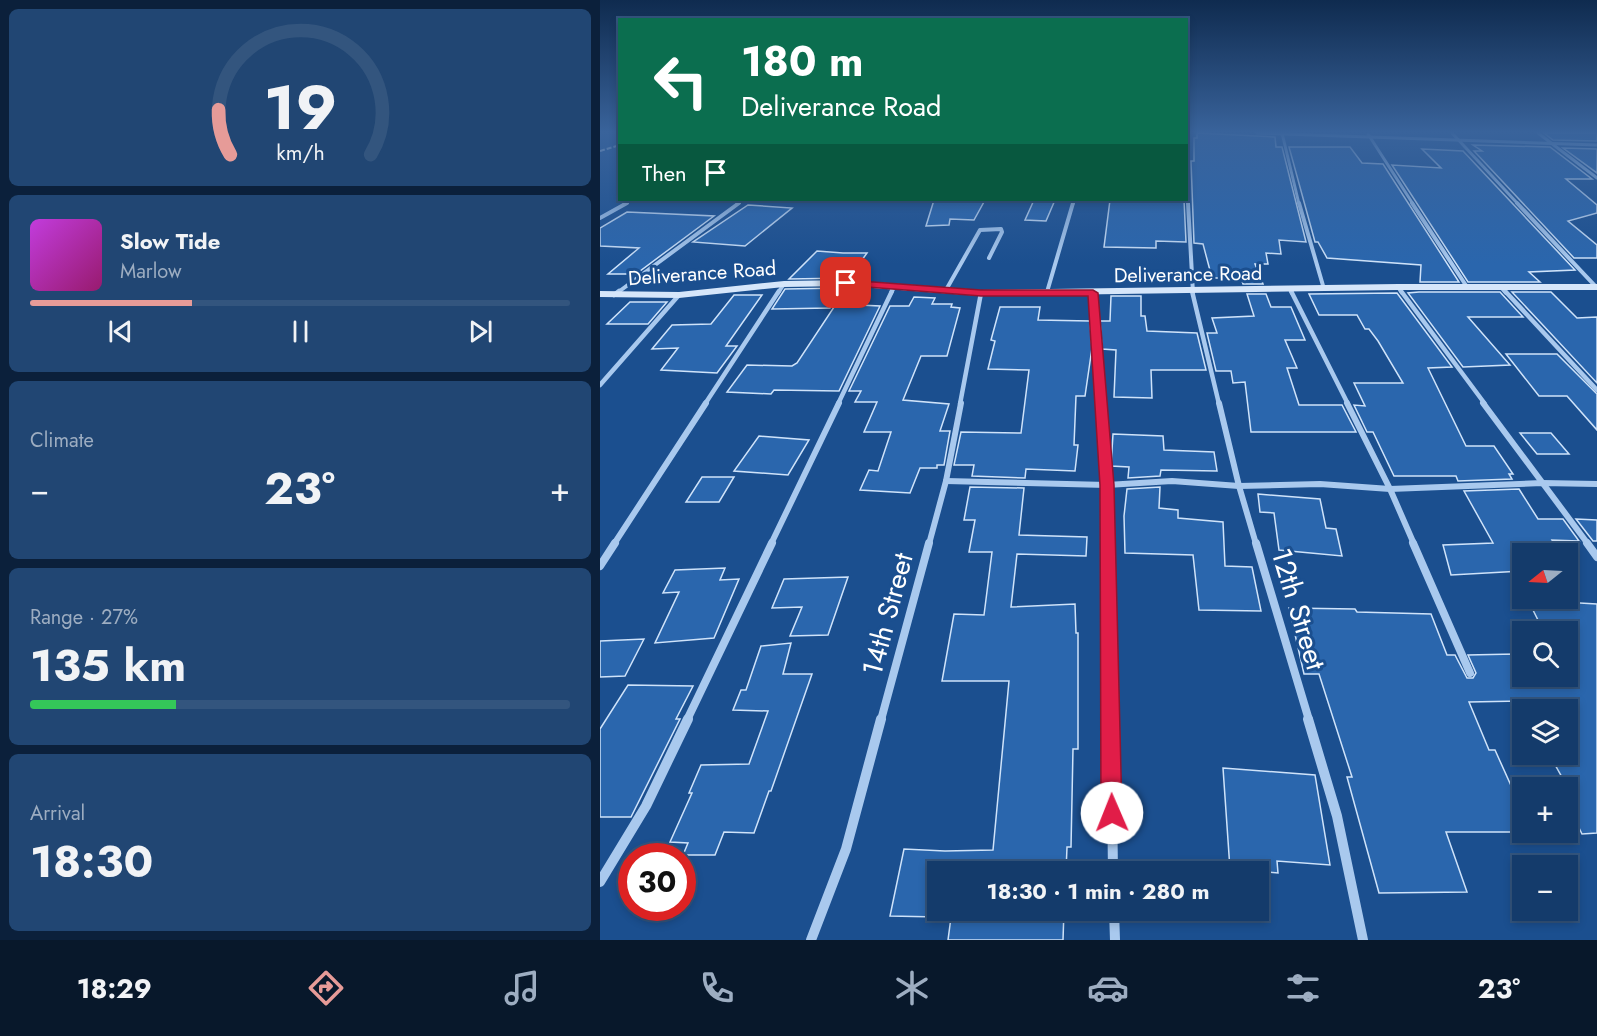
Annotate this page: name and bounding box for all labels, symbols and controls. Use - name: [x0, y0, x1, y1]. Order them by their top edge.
- text: 180 m: [741, 31, 864, 92]
- icon: left: [642, 42, 720, 120]
- text: 19: [263, 62, 337, 152]
- text: Deliverance Road: [741, 87, 941, 126]
- text: km/h: [276, 137, 324, 168]
- icon: arrive: [699, 156, 732, 189]
- text: Then: [642, 157, 687, 189]
- text: Slow Tide: [120, 225, 220, 257]
- street label: Deliverance Road: [627, 254, 777, 293]
- text: Marlow: [120, 257, 182, 286]
- pin: [820, 257, 871, 308]
- street label: Deliverance Road: [1114, 259, 1262, 290]
- icon: arrive: [829, 266, 862, 299]
- icon: previous: [104, 315, 137, 348]
- icon: pause: [284, 315, 317, 348]
- icon: next: [464, 315, 497, 348]
- text: Climate: [30, 426, 94, 455]
- text: 23°: [264, 456, 335, 521]
- text: −: [30, 466, 49, 513]
- text: +: [550, 466, 570, 513]
- street label: 12th Street: [1261, 543, 1337, 675]
- north arrow: [1512, 543, 1578, 609]
- map controls: [1512, 543, 1578, 921]
- street label: 14th Street: [851, 548, 924, 680]
- text: Range · 27%: [30, 603, 138, 632]
- button: search: [1512, 621, 1578, 687]
- text: 135 km: [30, 633, 186, 698]
- button: layers: [1512, 699, 1578, 765]
- button: +: [1512, 777, 1578, 843]
- position arrow: [1080, 781, 1144, 845]
- text: Arrival: [30, 799, 85, 828]
- text: 18:30: [30, 829, 153, 894]
- speed limit sign: 30: [618, 843, 696, 921]
- button: −: [1512, 855, 1578, 921]
- text: 18:30 · 1 min · 280 m: [987, 875, 1209, 907]
- icon: directions: [305, 967, 347, 1009]
- icon: music: [501, 967, 543, 1009]
- icon: phone: [696, 967, 738, 1009]
- icon: climate: [891, 967, 933, 1009]
- icon: car: [1087, 967, 1129, 1009]
- icon: filters: [1282, 967, 1324, 1009]
- text: 18:29: [77, 969, 152, 1008]
- text: 23°: [1478, 969, 1520, 1008]

